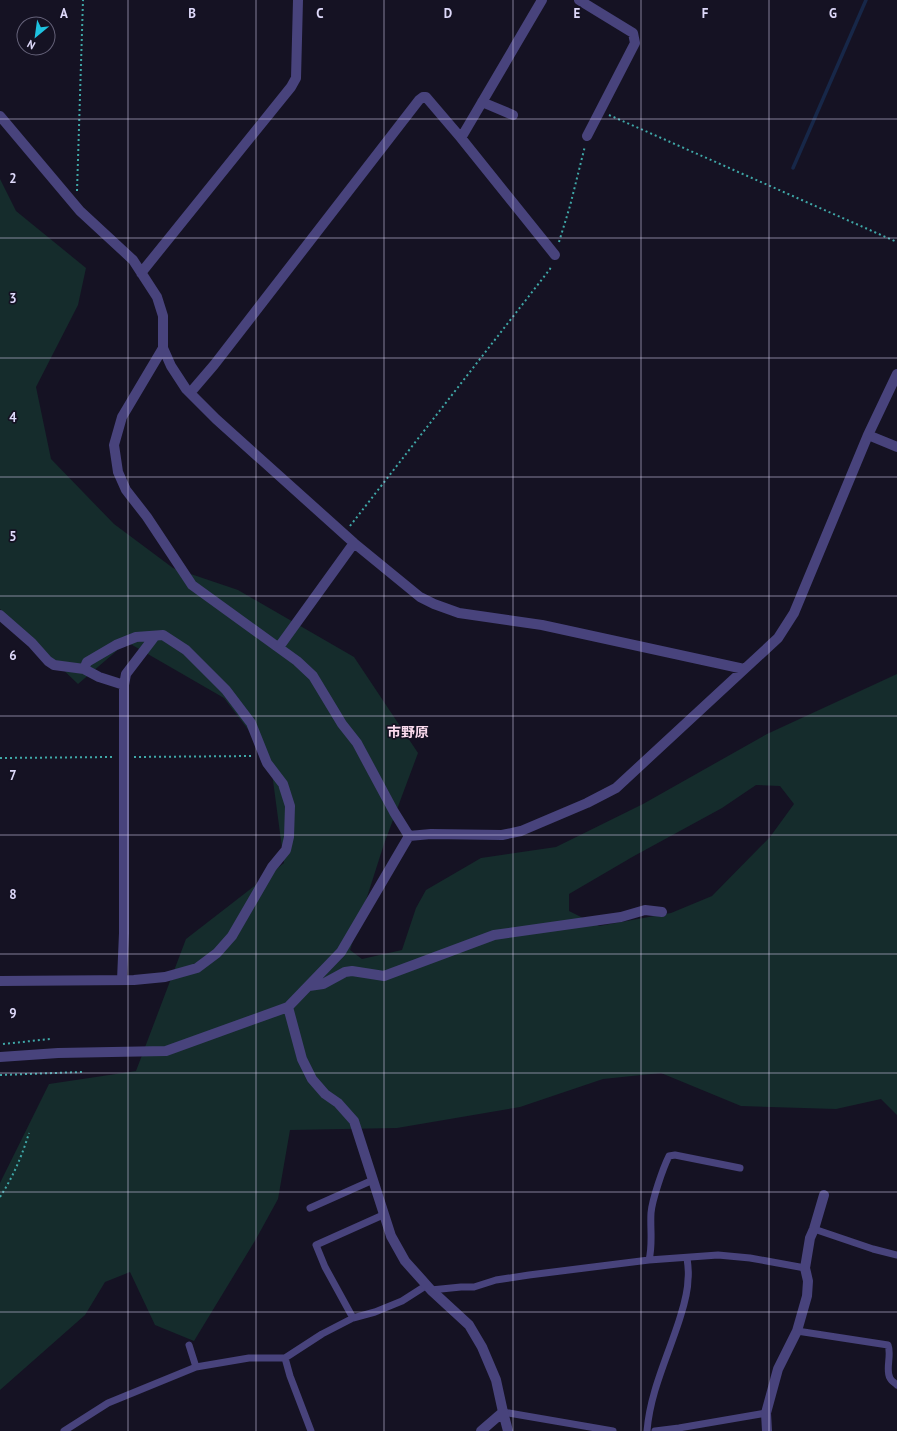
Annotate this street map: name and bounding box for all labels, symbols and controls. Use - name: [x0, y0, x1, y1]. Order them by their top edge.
- text: A: [60, 5, 68, 22]
- text: B: [188, 5, 196, 22]
- text: C: [316, 5, 324, 22]
- text: D: [444, 5, 452, 22]
- text: E: [574, 5, 581, 22]
- text: F: [702, 5, 709, 22]
- text: G: [829, 5, 837, 22]
- north arrow: [16, 16, 56, 56]
- text: N: [25, 37, 38, 53]
- text: 2: [9, 170, 17, 187]
- text: 3: [9, 290, 17, 307]
- text: 4: [9, 409, 17, 426]
- text: 5: [9, 528, 17, 545]
- text: 6: [9, 647, 17, 664]
- district label: 市野原: [387, 723, 429, 741]
- text: 7: [9, 767, 17, 784]
- text: 8: [9, 886, 17, 903]
- text: 9: [9, 1005, 17, 1022]

